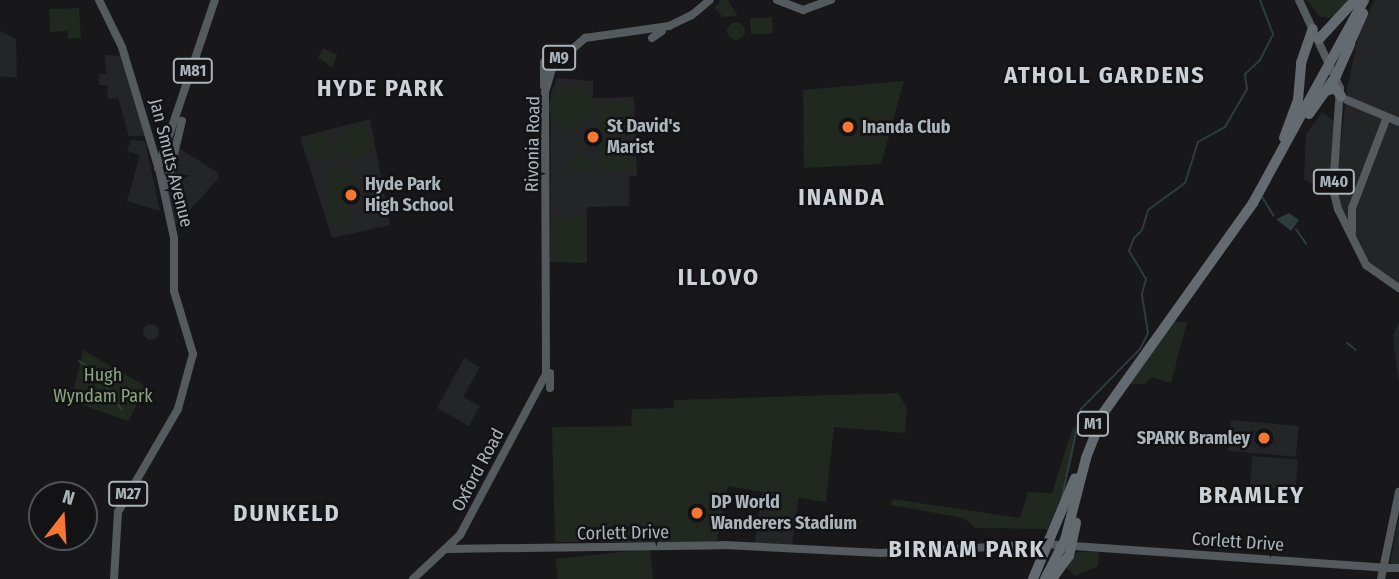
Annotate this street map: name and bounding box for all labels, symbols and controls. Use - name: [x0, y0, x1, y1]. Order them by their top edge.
- road number: M9: [542, 46, 576, 71]
- road number: M81: [172, 58, 214, 83]
- district label: ATHOLL GARDENS: [1006, 62, 1204, 90]
- district label: HYDE PARK: [318, 75, 444, 103]
- street label: Rivonia Road: [521, 96, 545, 192]
- street label: Jan Smuts Avenue: [145, 97, 197, 229]
- place label: St David's Marist: [607, 116, 680, 158]
- place label: Inanda Club: [862, 116, 950, 138]
- marker: Inanda Club: [840, 119, 856, 135]
- marker: St David's Marist: [585, 129, 601, 145]
- road number: M40: [1311, 170, 1357, 194]
- place label: Hyde Park High School: [365, 174, 453, 216]
- district label: INANDA: [799, 184, 885, 212]
- marker: Hyde Park High School: [343, 187, 359, 203]
- district label: ILLOVO: [679, 264, 759, 292]
- park label: Hugh Wyndam Park: [53, 365, 153, 408]
- road number: M1: [1076, 412, 1110, 436]
- street label: Oxford Road: [447, 425, 509, 515]
- place label: SPARK Bramley: [1137, 427, 1250, 449]
- marker: SPARK Bramley: [1256, 430, 1272, 446]
- north arrow: [28, 481, 98, 551]
- road number: M27: [107, 481, 149, 506]
- district label: BRAMLEY: [1200, 482, 1304, 510]
- text: N: [60, 485, 78, 510]
- place label: DP World Wanderers Stadium: [711, 492, 857, 534]
- district label: DUNKELD: [234, 500, 340, 528]
- marker: DP World Wanderers Stadium: [689, 505, 705, 521]
- street label: Corlett Drive: [577, 521, 669, 545]
- street label: Corlett Drive: [1191, 528, 1285, 556]
- district label: BIRNAM PARK: [890, 536, 1044, 564]

